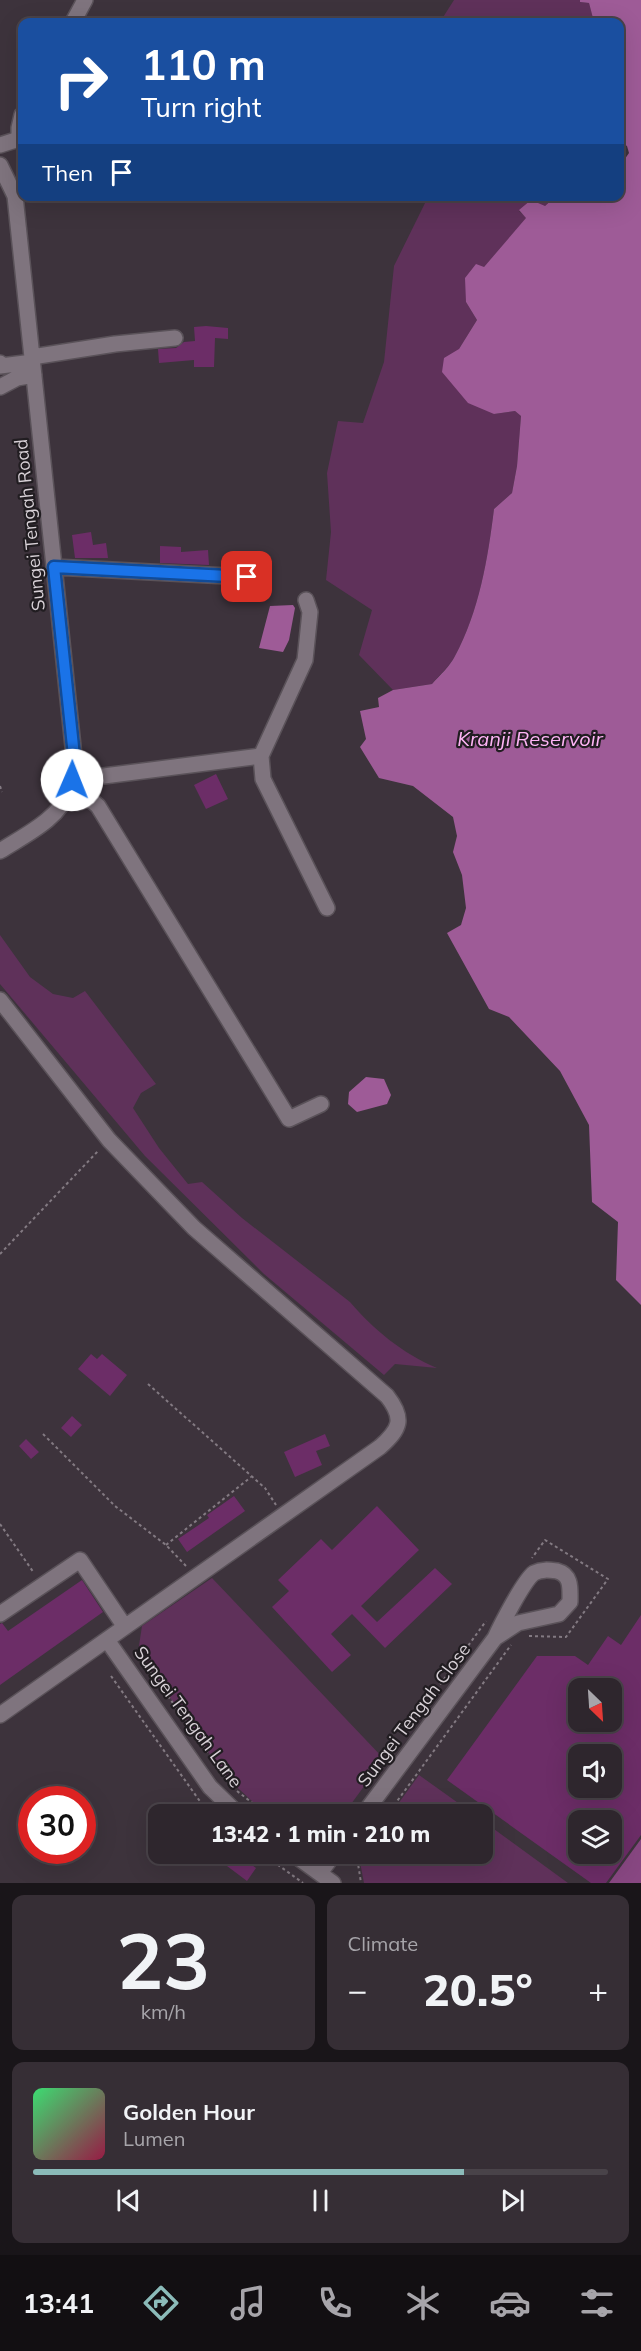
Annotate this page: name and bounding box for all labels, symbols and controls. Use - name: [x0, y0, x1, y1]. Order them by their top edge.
- text: 110 m: [141, 38, 266, 91]
- icon: right: [42, 42, 120, 120]
- text: Turn right: [141, 90, 261, 124]
- icon: arrive: [105, 156, 138, 189]
- text: Then: [42, 159, 93, 187]
- street label: Sungei Tengah Road: [9, 438, 50, 612]
- pin: [221, 551, 272, 602]
- icon: arrive: [230, 560, 263, 593]
- water label: Kranji Reservoir: [457, 726, 603, 751]
- position arrow: [40, 748, 104, 812]
- street label: Sungei Tengah Close: [352, 1638, 475, 1791]
- street label: Sungei Tengah Lane: [129, 1641, 248, 1792]
- north arrow: [568, 1678, 622, 1732]
- map controls: [568, 1678, 622, 1864]
- button: sound: [568, 1744, 622, 1798]
- speed limit sign: 30: [18, 1786, 96, 1864]
- button: layers: [568, 1810, 622, 1864]
- text: 13:42 · 1 min · 210 m: [211, 1820, 430, 1848]
- text: 23: [116, 1911, 210, 2009]
- text: Climate: [348, 1931, 418, 1956]
- text: 20.5°: [423, 1961, 533, 2017]
- text: −: [348, 1969, 367, 2010]
- text: +: [588, 1969, 608, 2010]
- text: km/h: [141, 1999, 186, 2024]
- text: Golden Hour: [123, 2098, 255, 2126]
- text: Lumen: [123, 2126, 185, 2151]
- icon: previous: [112, 2184, 145, 2217]
- icon: pause: [304, 2184, 337, 2217]
- icon: next: [496, 2184, 529, 2217]
- icon: directions: [140, 2282, 182, 2324]
- icon: music: [227, 2282, 269, 2324]
- icon: phone: [314, 2282, 356, 2324]
- icon: climate: [402, 2282, 444, 2324]
- icon: car: [489, 2282, 531, 2324]
- icon: filters: [576, 2282, 618, 2324]
- text: 13:41: [23, 2286, 94, 2320]

